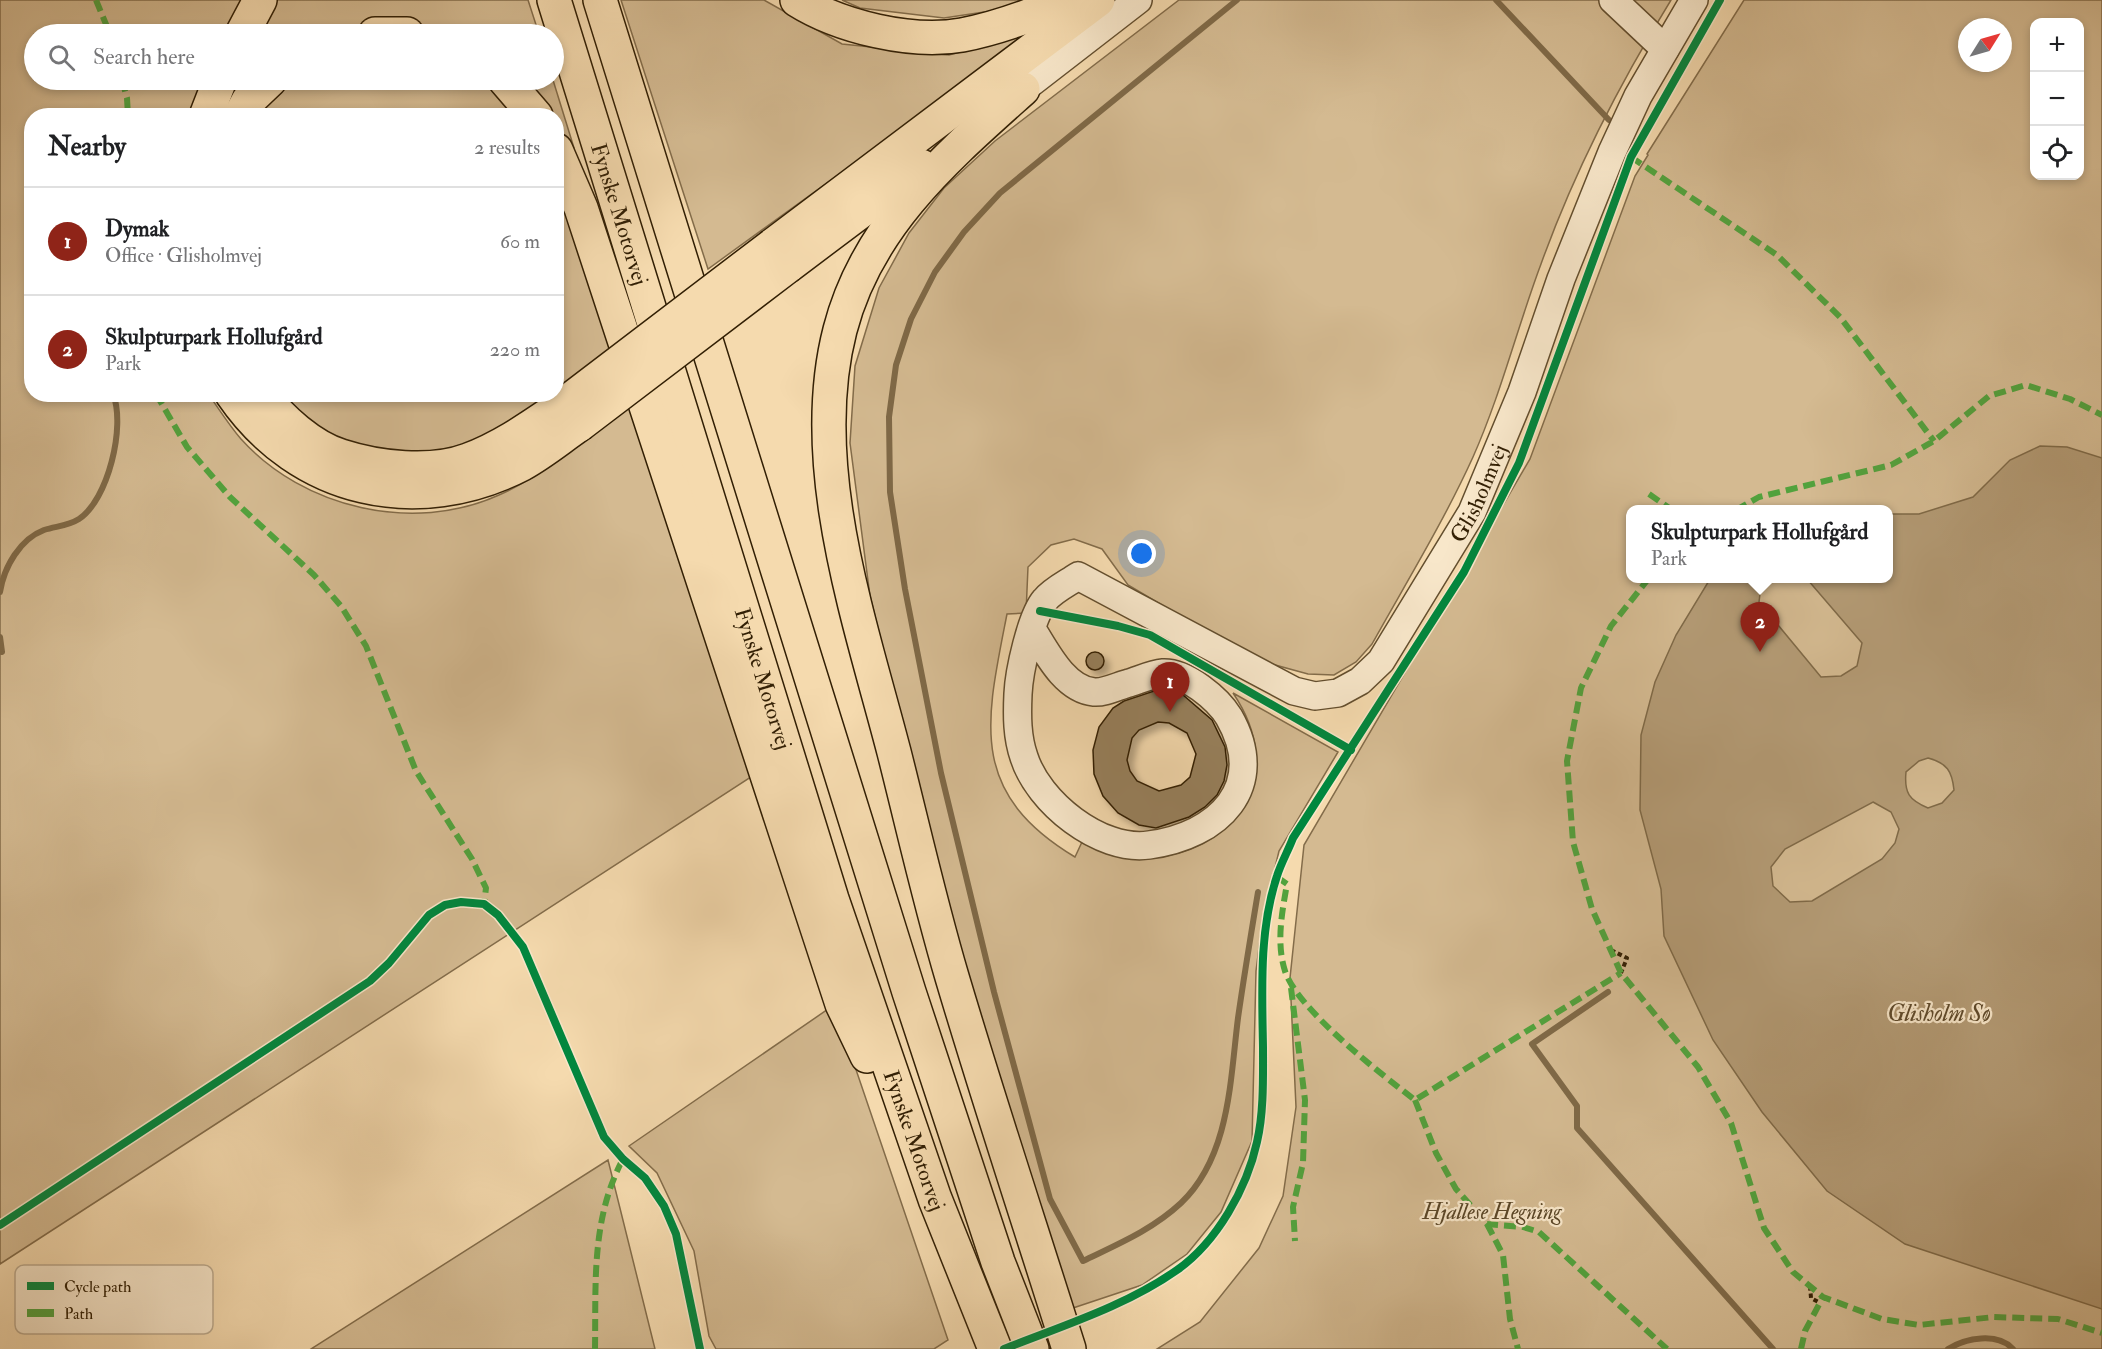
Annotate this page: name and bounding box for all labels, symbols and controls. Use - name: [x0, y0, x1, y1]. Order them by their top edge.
- north arrow: [1958, 18, 2012, 72]
- map controls: [2030, 18, 2084, 180]
- button: +: [2030, 18, 2084, 72]
- search box: [24, 24, 564, 90]
- icon: search: [45, 41, 78, 74]
- text: Search here: [93, 43, 195, 71]
- button: −: [2030, 72, 2084, 126]
- button: locate: [2030, 126, 2084, 180]
- text: Nearby: [48, 131, 126, 163]
- text: 2 results: [474, 135, 540, 160]
- street label: Fynske Motorvej: [584, 140, 654, 289]
- text: Dymak: [105, 215, 169, 243]
- text: 1: [64, 229, 71, 254]
- text: 60 m: [500, 229, 540, 254]
- text: Office · Glisholmvej: [105, 243, 262, 268]
- text: Skulpturpark Hollufgård: [105, 323, 323, 351]
- text: 2: [62, 337, 73, 362]
- text: 220 m: [490, 337, 540, 362]
- text: Park: [105, 351, 141, 376]
- street label: Glisholmvej: [1444, 440, 1514, 548]
- popup: [1626, 505, 1893, 583]
- text: Skulpturpark Hollufgård: [1651, 518, 1868, 546]
- your location: [1127, 539, 1156, 568]
- text: Park: [1651, 546, 1687, 571]
- pin: 2: [1740, 602, 1780, 652]
- street label: Fynske Motorvej: [728, 604, 798, 753]
- pin: 1: [1150, 662, 1190, 712]
- water label: Glisholm Sø: [1887, 998, 1991, 1029]
- street label: Fynske Motorvej: [877, 1066, 951, 1215]
- park label: Hjallese Hegning: [1421, 1198, 1562, 1226]
- legend: [15, 1265, 213, 1334]
- text: Cycle path: [64, 1277, 132, 1298]
- text: Path: [64, 1304, 94, 1324]

